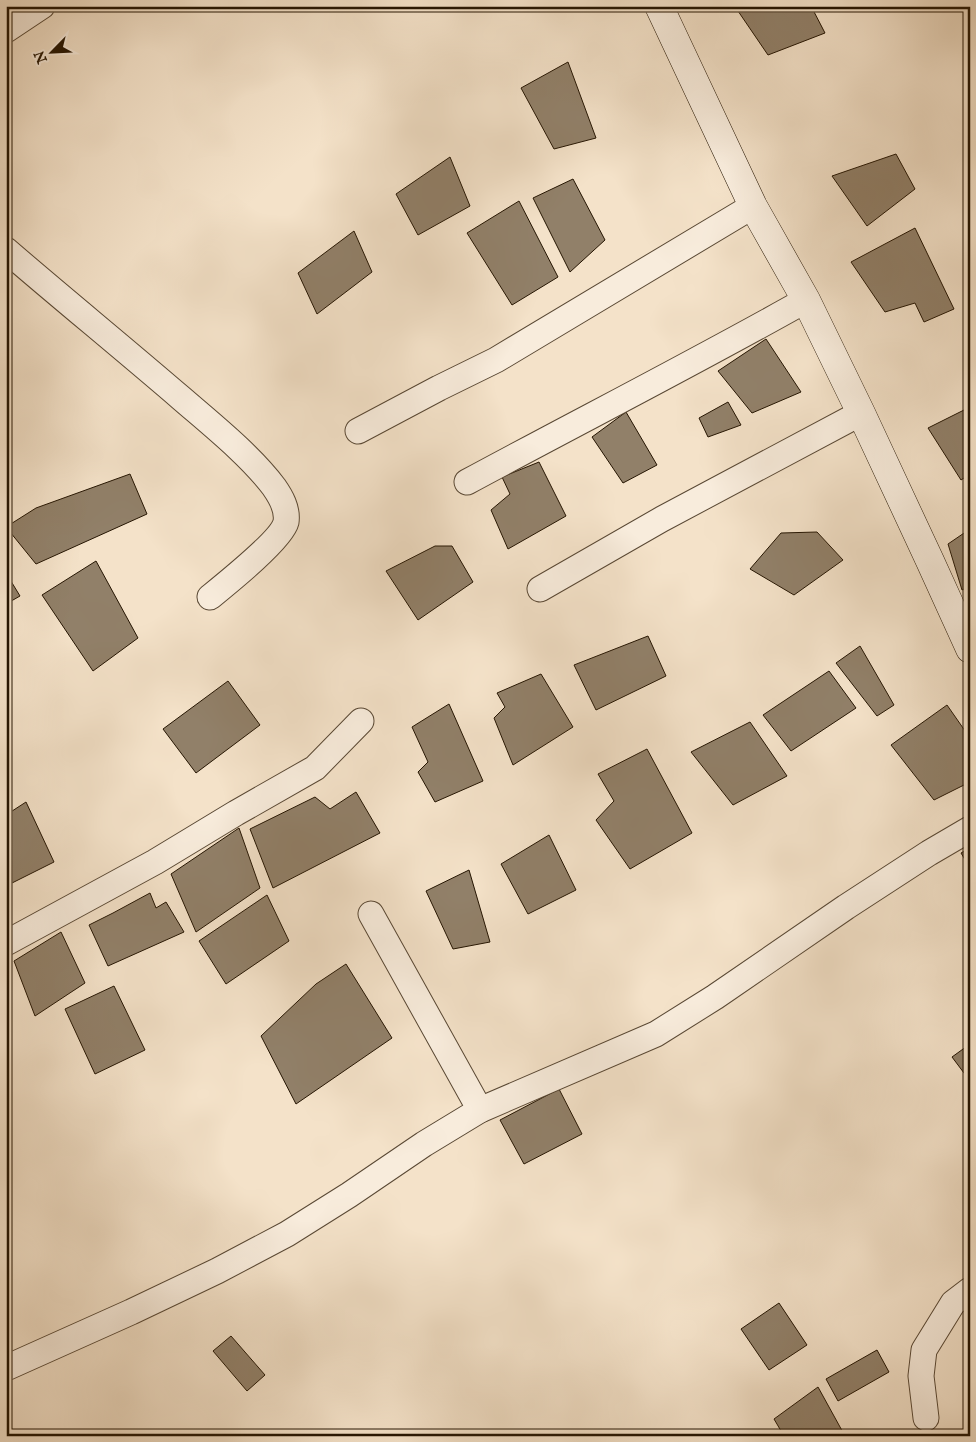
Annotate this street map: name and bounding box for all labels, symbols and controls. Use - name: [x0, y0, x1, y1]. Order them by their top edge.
- north arrow: [28, 28, 78, 78]
- text: N: [30, 48, 52, 67]

